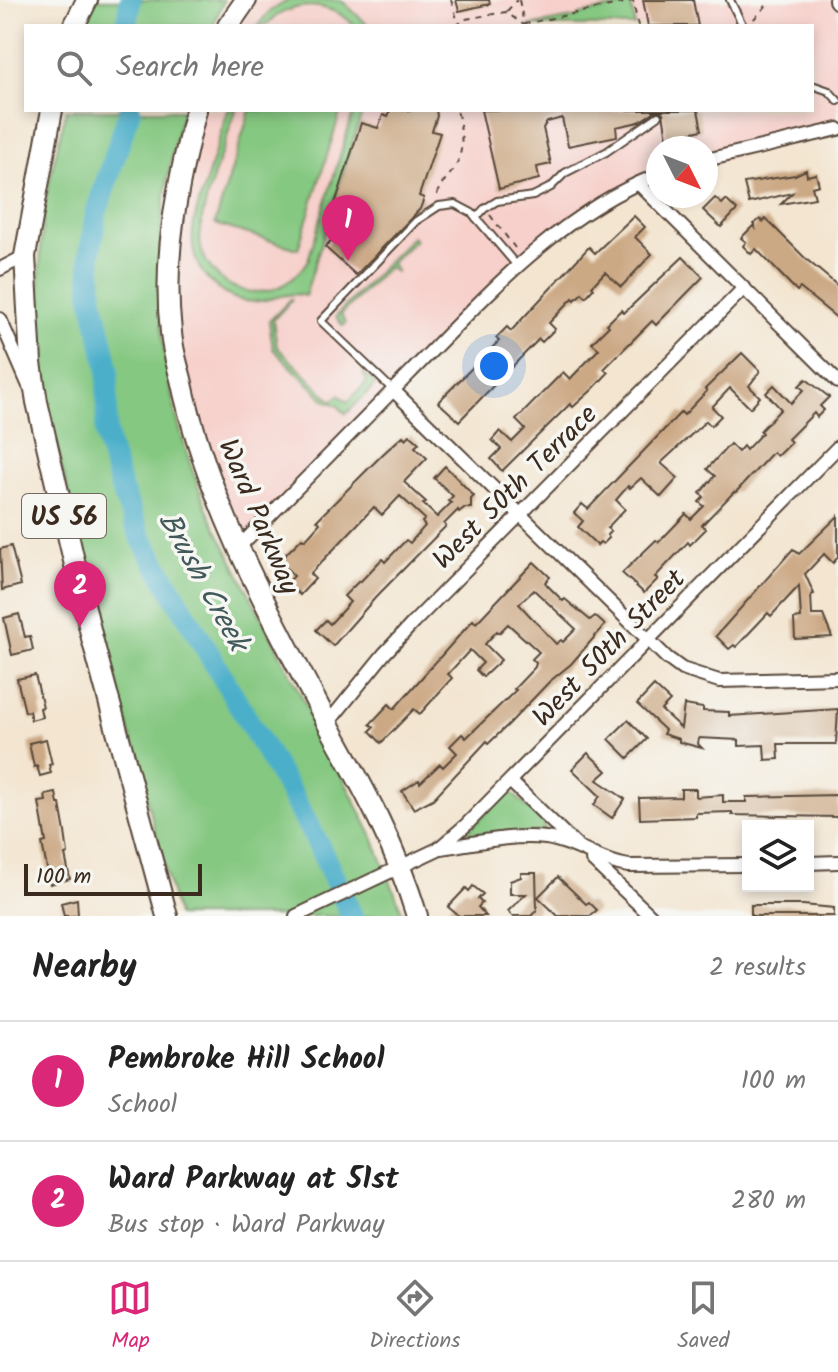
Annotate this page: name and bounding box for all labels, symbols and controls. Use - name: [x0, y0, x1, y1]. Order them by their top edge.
- search box: [24, 24, 814, 112]
- text: Search here: [116, 44, 264, 92]
- icon: search: [52, 46, 96, 90]
- north arrow: [646, 136, 718, 208]
- pin: 1: [322, 195, 374, 261]
- your location: [474, 346, 514, 386]
- street label: West 50th Terrace: [422, 394, 609, 581]
- street label: Ward Parkway: [205, 432, 311, 603]
- road number: US 56: [22, 494, 106, 538]
- water label: Brush Creek: [144, 503, 262, 664]
- street label: West 50th Street: [522, 558, 698, 738]
- pin: 2: [54, 561, 106, 627]
- map controls: [742, 820, 814, 892]
- button: layers: [742, 820, 814, 892]
- scale bar: [24, 860, 202, 896]
- text: 100 m: [36, 860, 91, 895]
- text: Nearby: [32, 941, 137, 995]
- text: 2 results: [709, 947, 806, 989]
- text: Pembroke Hill School: [108, 1036, 385, 1084]
- text: 1: [54, 1060, 62, 1102]
- text: 100 m: [741, 1060, 806, 1102]
- text: School: [108, 1084, 177, 1126]
- text: Ward Parkway at 51st: [108, 1156, 399, 1204]
- text: 2: [50, 1180, 66, 1222]
- text: 280 m: [731, 1180, 806, 1222]
- text: Bus stop · Ward Parkway: [108, 1204, 384, 1246]
- tab: Map: [108, 1276, 152, 1359]
- tab: Directions: [369, 1276, 461, 1359]
- tab: Saved: [677, 1276, 730, 1359]

